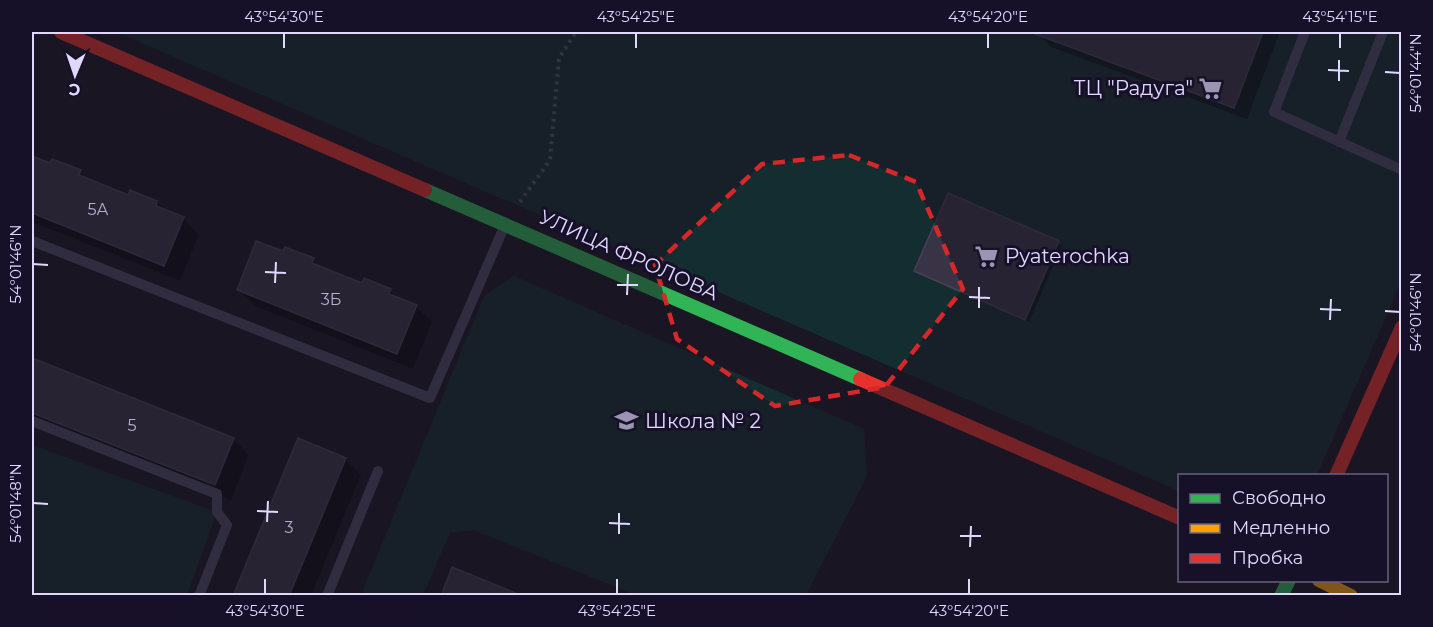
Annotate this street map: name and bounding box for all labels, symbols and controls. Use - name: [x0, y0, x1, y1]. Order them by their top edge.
- text: 43°54'30"E: [244, 7, 324, 26]
- text: 43°54'25"E: [597, 7, 675, 26]
- text: 43°54'20"E: [948, 7, 1028, 26]
- text: 43°54'15"E: [1302, 7, 1378, 26]
- text: 54°01'44"N: [1406, 33, 1425, 113]
- north arrow: [45, 45, 105, 105]
- supermarket icon: ТЦ "Радуга": [1198, 75, 1224, 101]
- place label: ТЦ "Радуга": [1074, 76, 1193, 100]
- text: С: [68, 80, 81, 99]
- house number: 5А: [88, 200, 109, 219]
- street label: УЛИЦА ФРОЛОВА: [536, 205, 722, 305]
- text: 54°01'46"N: [6, 225, 25, 303]
- supermarket icon: Pyaterochka: [974, 243, 1000, 269]
- place label: Pyaterochka: [1005, 244, 1130, 268]
- text: 54°01'46"N: [1406, 273, 1425, 351]
- house number: 3Б: [321, 290, 341, 309]
- school or university icon: Школа № 2: [614, 408, 640, 434]
- place label: Школа № 2: [645, 409, 761, 433]
- house number: 5: [127, 416, 137, 435]
- text: 54°01'48"N: [6, 463, 25, 543]
- legend: [1178, 474, 1388, 582]
- text: Свободно: [1232, 487, 1326, 509]
- text: Медленно: [1232, 517, 1330, 539]
- house number: 3: [284, 518, 294, 537]
- text: Пробка: [1232, 547, 1303, 569]
- text: 43°54'30"E: [225, 601, 305, 620]
- text: 43°54'25"E: [578, 601, 656, 620]
- text: 43°54'20"E: [929, 601, 1009, 620]

